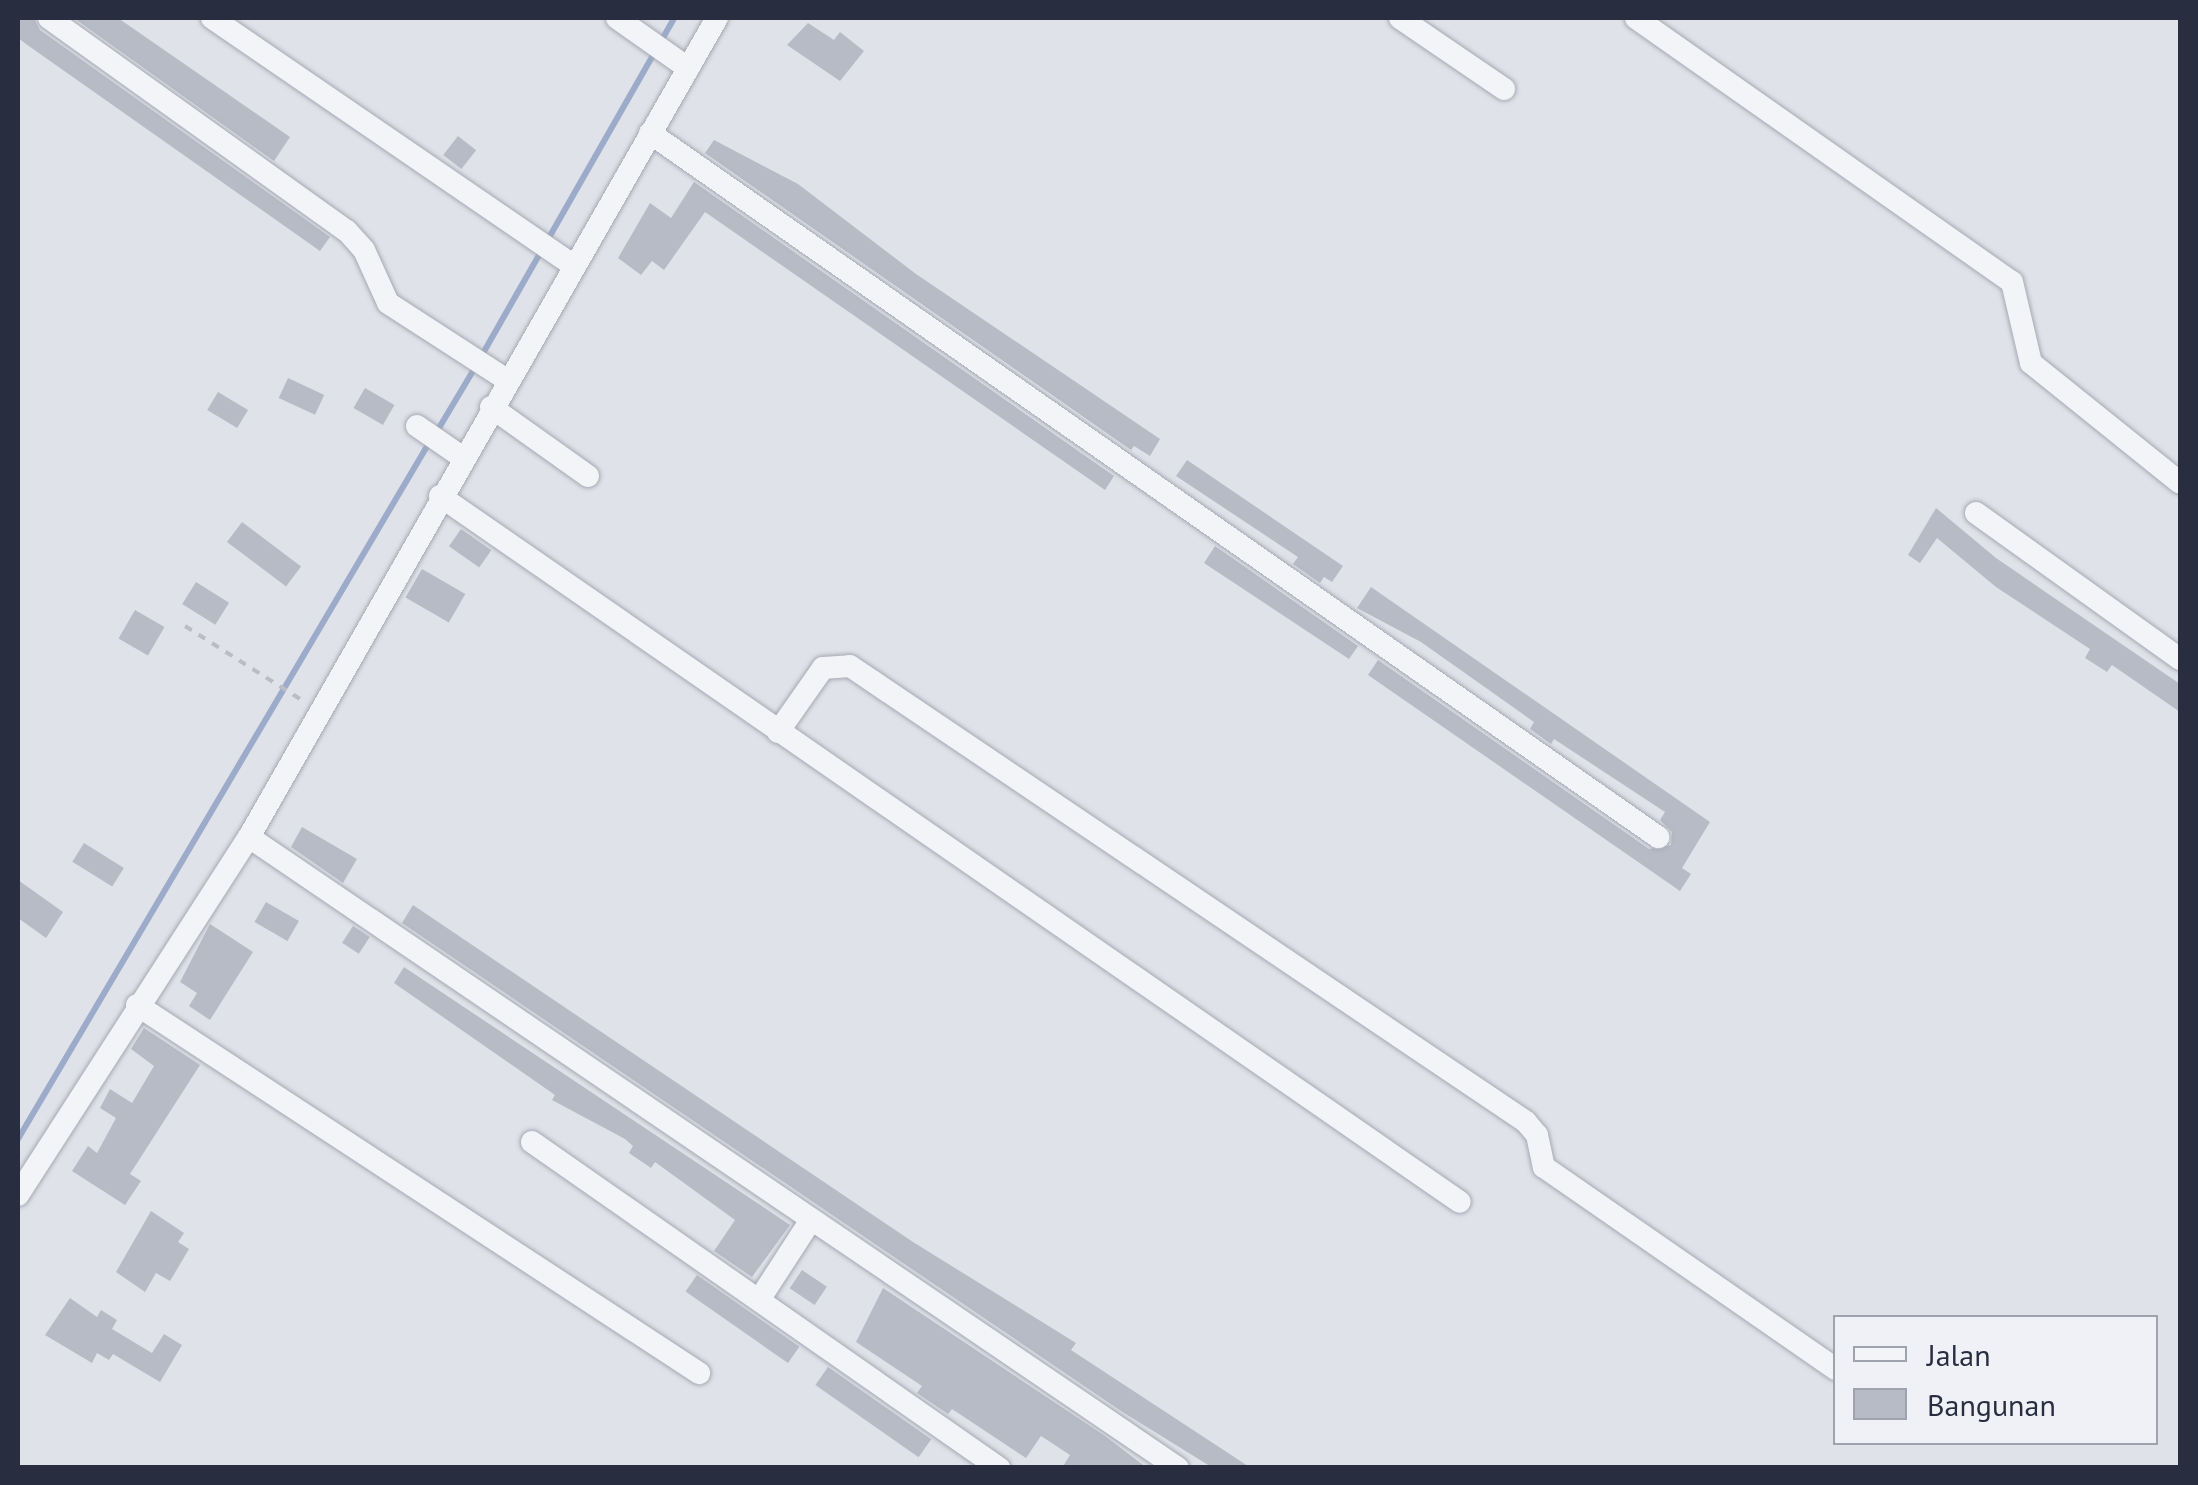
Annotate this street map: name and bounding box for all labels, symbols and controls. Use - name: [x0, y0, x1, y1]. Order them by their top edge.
- legend: [1833, 1315, 2158, 1445]
- text: Jalan: [1927, 1335, 1991, 1374]
- text: Bangunan: [1927, 1385, 2056, 1424]

